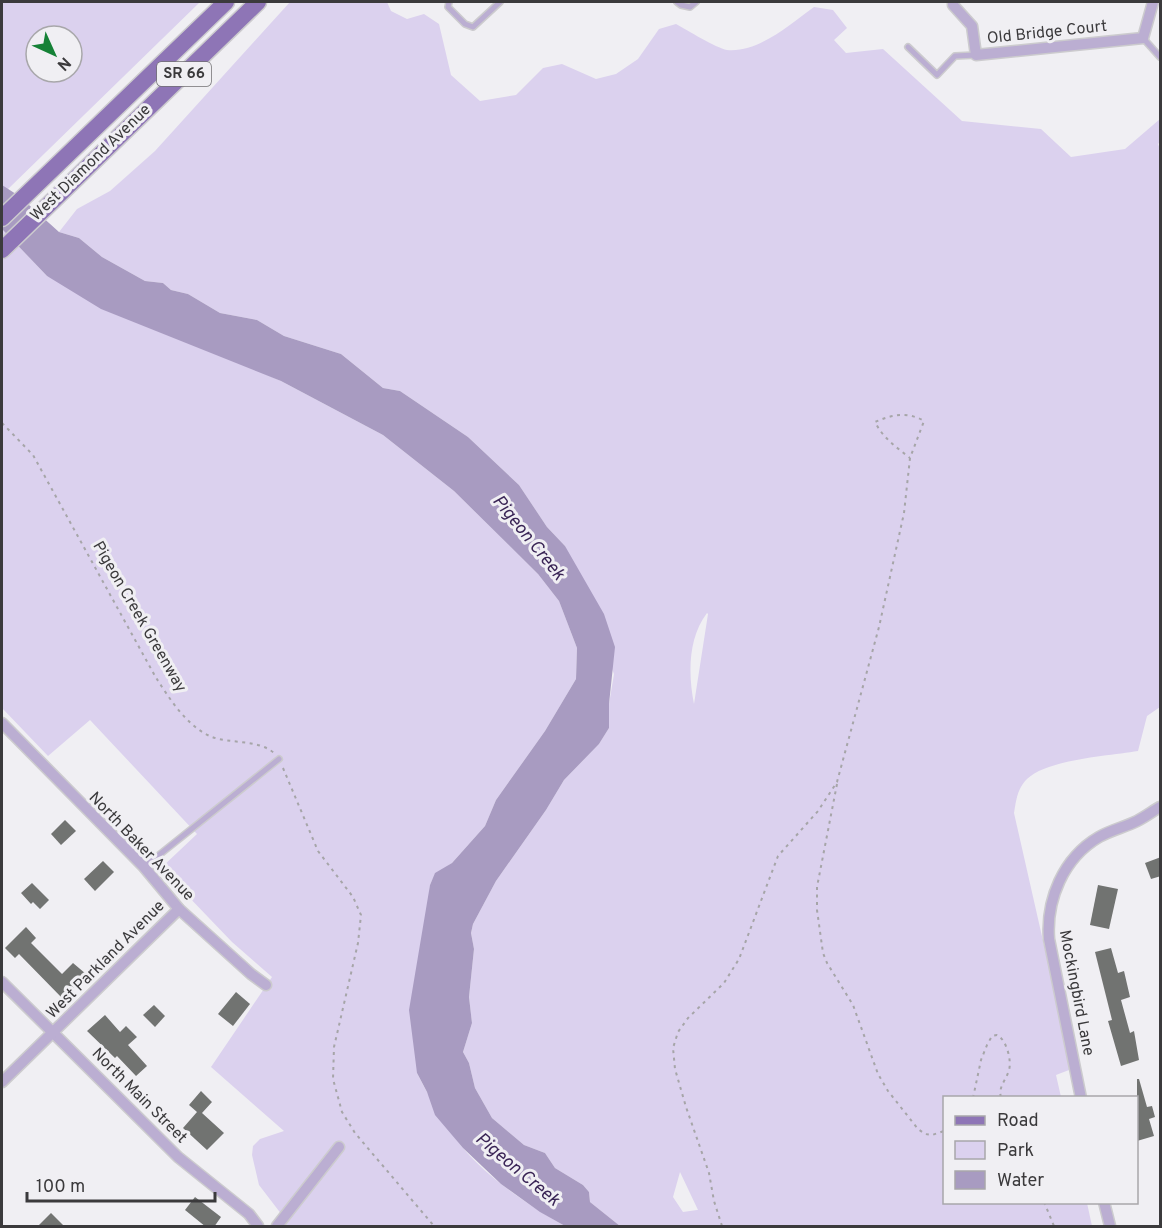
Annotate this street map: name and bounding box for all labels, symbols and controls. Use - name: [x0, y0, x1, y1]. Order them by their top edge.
- street label: Old Bridge Court: [986, 17, 1108, 49]
- north arrow: [24, 24, 84, 84]
- text: N: [52, 52, 74, 74]
- road number: SR 66: [157, 62, 211, 86]
- street label: West Diamond Avenue: [27, 100, 155, 226]
- water label: Pigeon Creek: [487, 491, 570, 586]
- street label: Pigeon Creek Greenway: [88, 538, 190, 696]
- street label: North Baker Avenue: [84, 788, 198, 906]
- street label: West Parkland Avenue: [43, 897, 169, 1023]
- street label: Mockingbird Lane: [1054, 928, 1098, 1058]
- street label: North Main Street: [87, 1044, 191, 1148]
- legend: [943, 1096, 1138, 1204]
- text: Road: [997, 1110, 1039, 1133]
- water label: Pigeon Creek: [470, 1128, 565, 1213]
- text: Park: [997, 1140, 1034, 1163]
- scale bar: [27, 1165, 214, 1203]
- text: Water: [997, 1170, 1044, 1193]
- text: 100 m: [36, 1176, 85, 1199]

